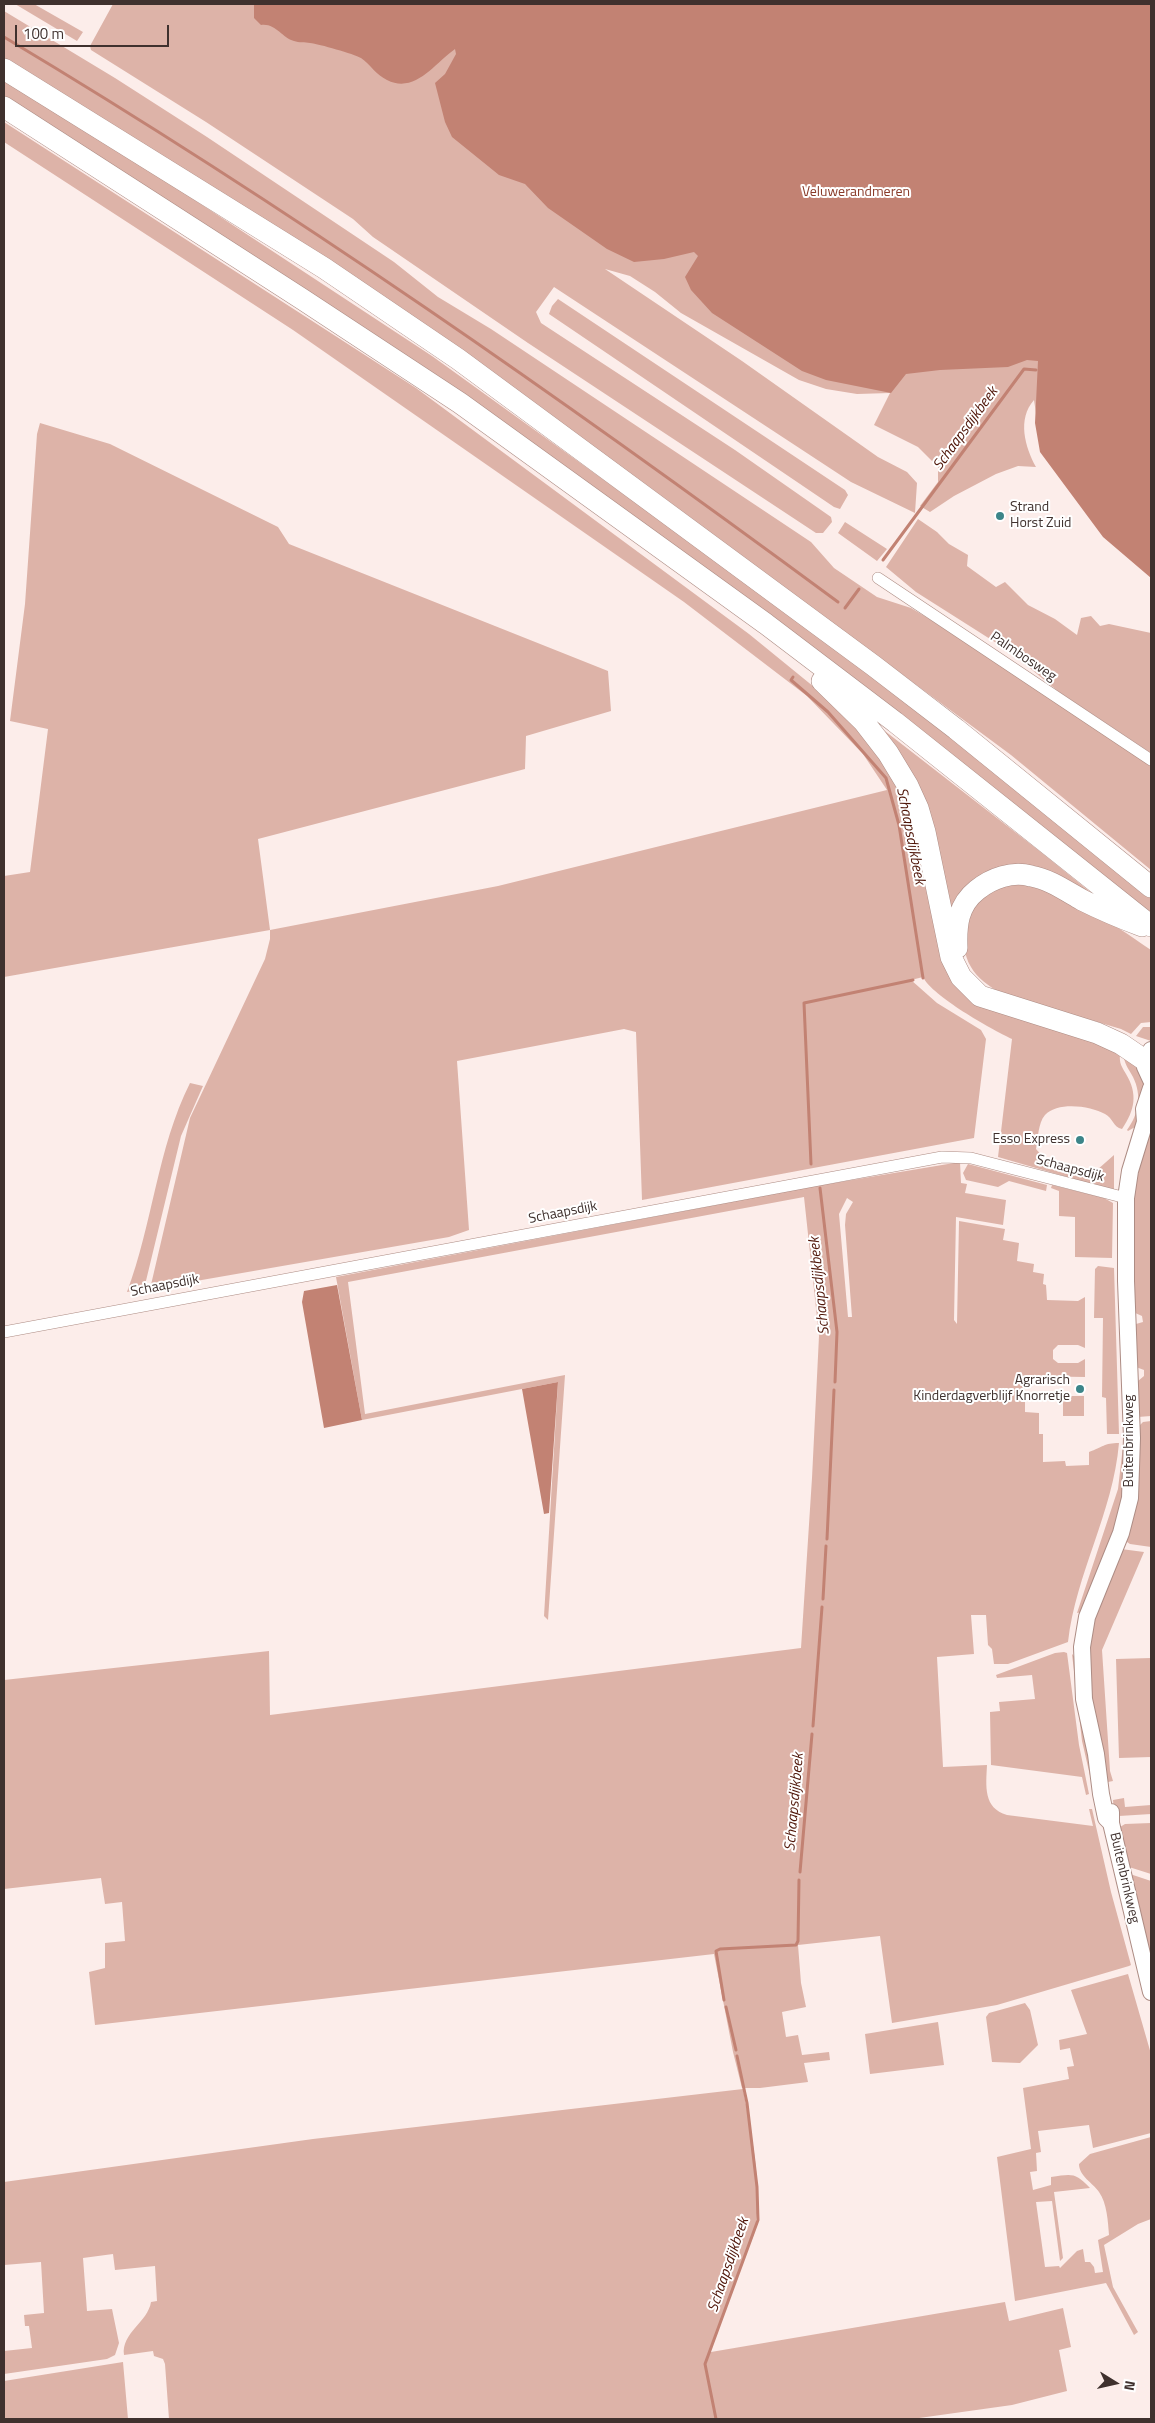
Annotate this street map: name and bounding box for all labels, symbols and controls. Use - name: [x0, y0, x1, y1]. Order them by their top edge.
- scale bar: [18, 15, 171, 47]
- text: 100 m: [23, 22, 64, 45]
- park label: Veluwerandmeren: [802, 185, 910, 201]
- water label: Schaapsdijkbeek: [930, 384, 1002, 474]
- place label: Strand Horst Zuid: [1010, 500, 1071, 532]
- marker: Strand Horst Zuid: [994, 510, 1006, 522]
- street label: Palmbosweg: [987, 629, 1059, 685]
- water label: Schaapsdijkbeek: [892, 786, 928, 886]
- place label: Esso Express: [993, 1132, 1070, 1148]
- marker: Esso Express: [1074, 1134, 1086, 1146]
- street label: Schaapsdijk: [1034, 1152, 1106, 1186]
- street label: Schaapsdijk: [527, 1198, 599, 1228]
- water label: Schaapsdijkbeek: [806, 1236, 834, 1336]
- street label: Schaapsdijk: [129, 1271, 201, 1301]
- place label: Agrarisch Kinderdagverblijf Knorretje: [913, 1373, 1070, 1405]
- marker: Agrarisch Kinderdagverblijf Knorretje: [1074, 1383, 1086, 1395]
- street label: Buitenbrinkweg: [1122, 1395, 1138, 1487]
- water label: Schaapsdijkbeek: [782, 1752, 808, 1852]
- street label: Buitenbrinkweg: [1105, 1831, 1143, 1925]
- water label: Schaapsdijkbeek: [704, 2216, 754, 2314]
- north arrow: [1090, 2358, 1140, 2408]
- text: N: [1119, 2379, 1141, 2392]

